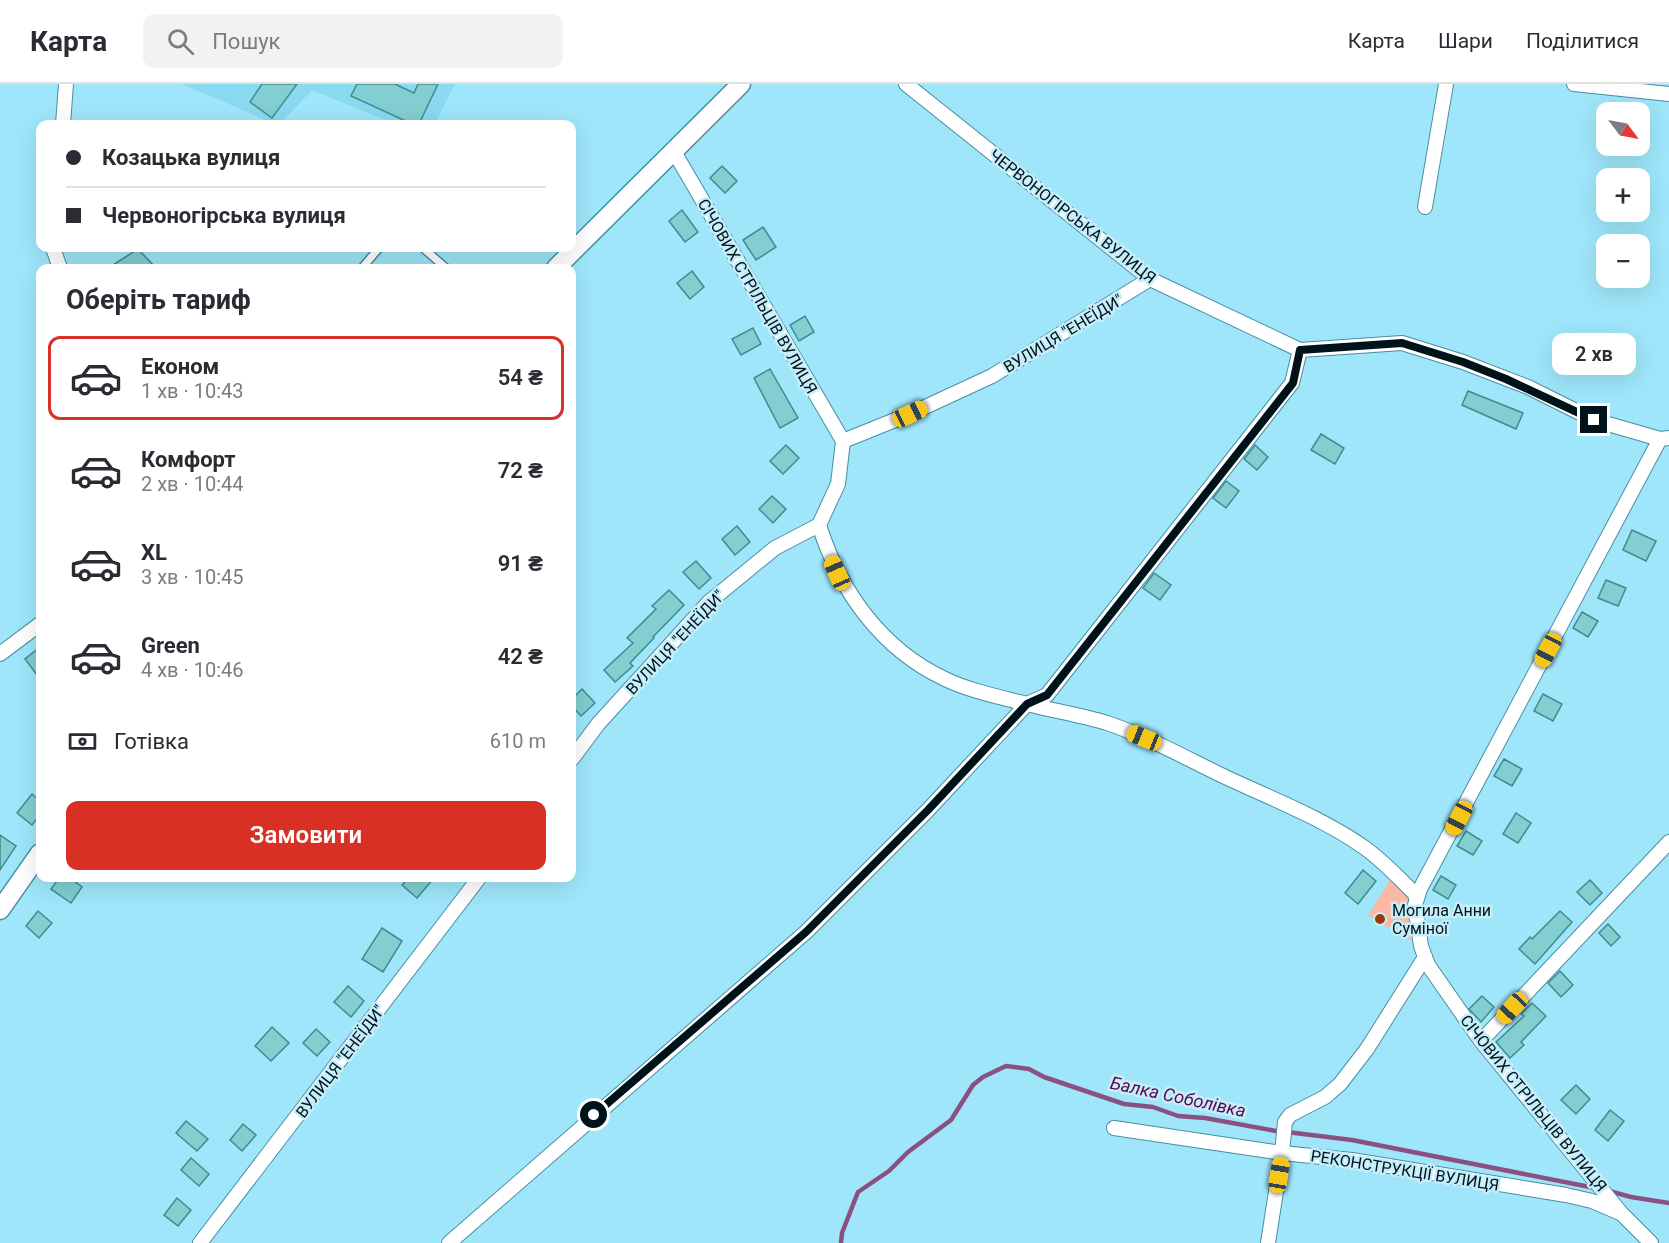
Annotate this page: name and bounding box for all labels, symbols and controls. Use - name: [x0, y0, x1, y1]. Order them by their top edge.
- search box: [143, 14, 563, 68]
- text: Карта: [30, 25, 107, 58]
- icon: search: [164, 25, 197, 58]
- text: Пошук: [212, 29, 280, 54]
- text: Карта: [1348, 29, 1405, 53]
- text: Шари: [1438, 29, 1493, 53]
- text: Поділитися: [1526, 29, 1639, 53]
- north arrow: [1596, 102, 1650, 156]
- map controls: [1596, 102, 1650, 288]
- text: Козацька вулиця: [102, 145, 280, 170]
- street label: ЧЕРВОНОГІРСЬКА ВУЛИЦЯ: [986, 145, 1160, 287]
- button: +: [1596, 168, 1650, 222]
- street label: СІЧОВИХ СТРІЛЬЦІВ ВУЛИЦЯ: [694, 195, 821, 397]
- text: Червоногірська вулиця: [102, 203, 346, 228]
- button: −: [1596, 234, 1650, 288]
- text: Оберіть тариф: [66, 284, 251, 316]
- street label: ВУЛИЦЯ "ЕНЕЇДИ": [1000, 290, 1126, 377]
- callout: 2 хв: [1552, 333, 1636, 375]
- text: 2 хв: [1575, 342, 1613, 366]
- icon: car: [69, 351, 123, 405]
- text: Економ: [141, 354, 219, 379]
- text: 54 ₴: [498, 365, 543, 390]
- text: 1 хв · 10:43: [141, 379, 244, 403]
- car: [890, 398, 930, 430]
- route end: [1580, 406, 1607, 433]
- icon: car: [69, 444, 123, 498]
- text: Комфорт: [141, 447, 236, 472]
- text: 72 ₴: [498, 458, 543, 483]
- text: 2 хв · 10:44: [141, 472, 244, 496]
- icon: car: [69, 537, 123, 591]
- text: XL: [141, 540, 167, 565]
- text: 91 ₴: [498, 551, 543, 576]
- car: [821, 553, 853, 593]
- text: 3 хв · 10:45: [141, 565, 244, 589]
- street label: ВУЛИЦЯ "ЕНЕЇДИ": [622, 586, 729, 699]
- icon: car: [69, 630, 123, 684]
- car: [1532, 630, 1564, 670]
- text: Green: [141, 633, 200, 658]
- text: 42 ₴: [498, 644, 543, 669]
- text: 4 хв · 10:46: [141, 658, 244, 682]
- car: [1124, 723, 1164, 753]
- icon: cash: [66, 725, 99, 758]
- text: Готівка: [114, 729, 189, 754]
- text: 610 m: [490, 729, 546, 753]
- car: [1443, 798, 1475, 838]
- button: Замовити: [66, 801, 546, 870]
- place label: Могила Анни Суміної: [1392, 901, 1491, 938]
- marker: Могила Анни Суміної: [1373, 912, 1387, 926]
- car: [1493, 989, 1531, 1027]
- street label: ВУЛИЦЯ "ЕНЕЇДИ": [292, 1001, 389, 1121]
- street label: СІЧОВИХ СТРІЛЬЦІВ ВУЛИЦЯ: [1456, 1011, 1611, 1195]
- water label: Балка Соболівка: [1108, 1072, 1248, 1121]
- route start: [580, 1101, 607, 1128]
- street label: РЕКОНСТРУКЦІЇ ВУЛИЦЯ: [1309, 1146, 1500, 1195]
- car: [1267, 1156, 1291, 1194]

